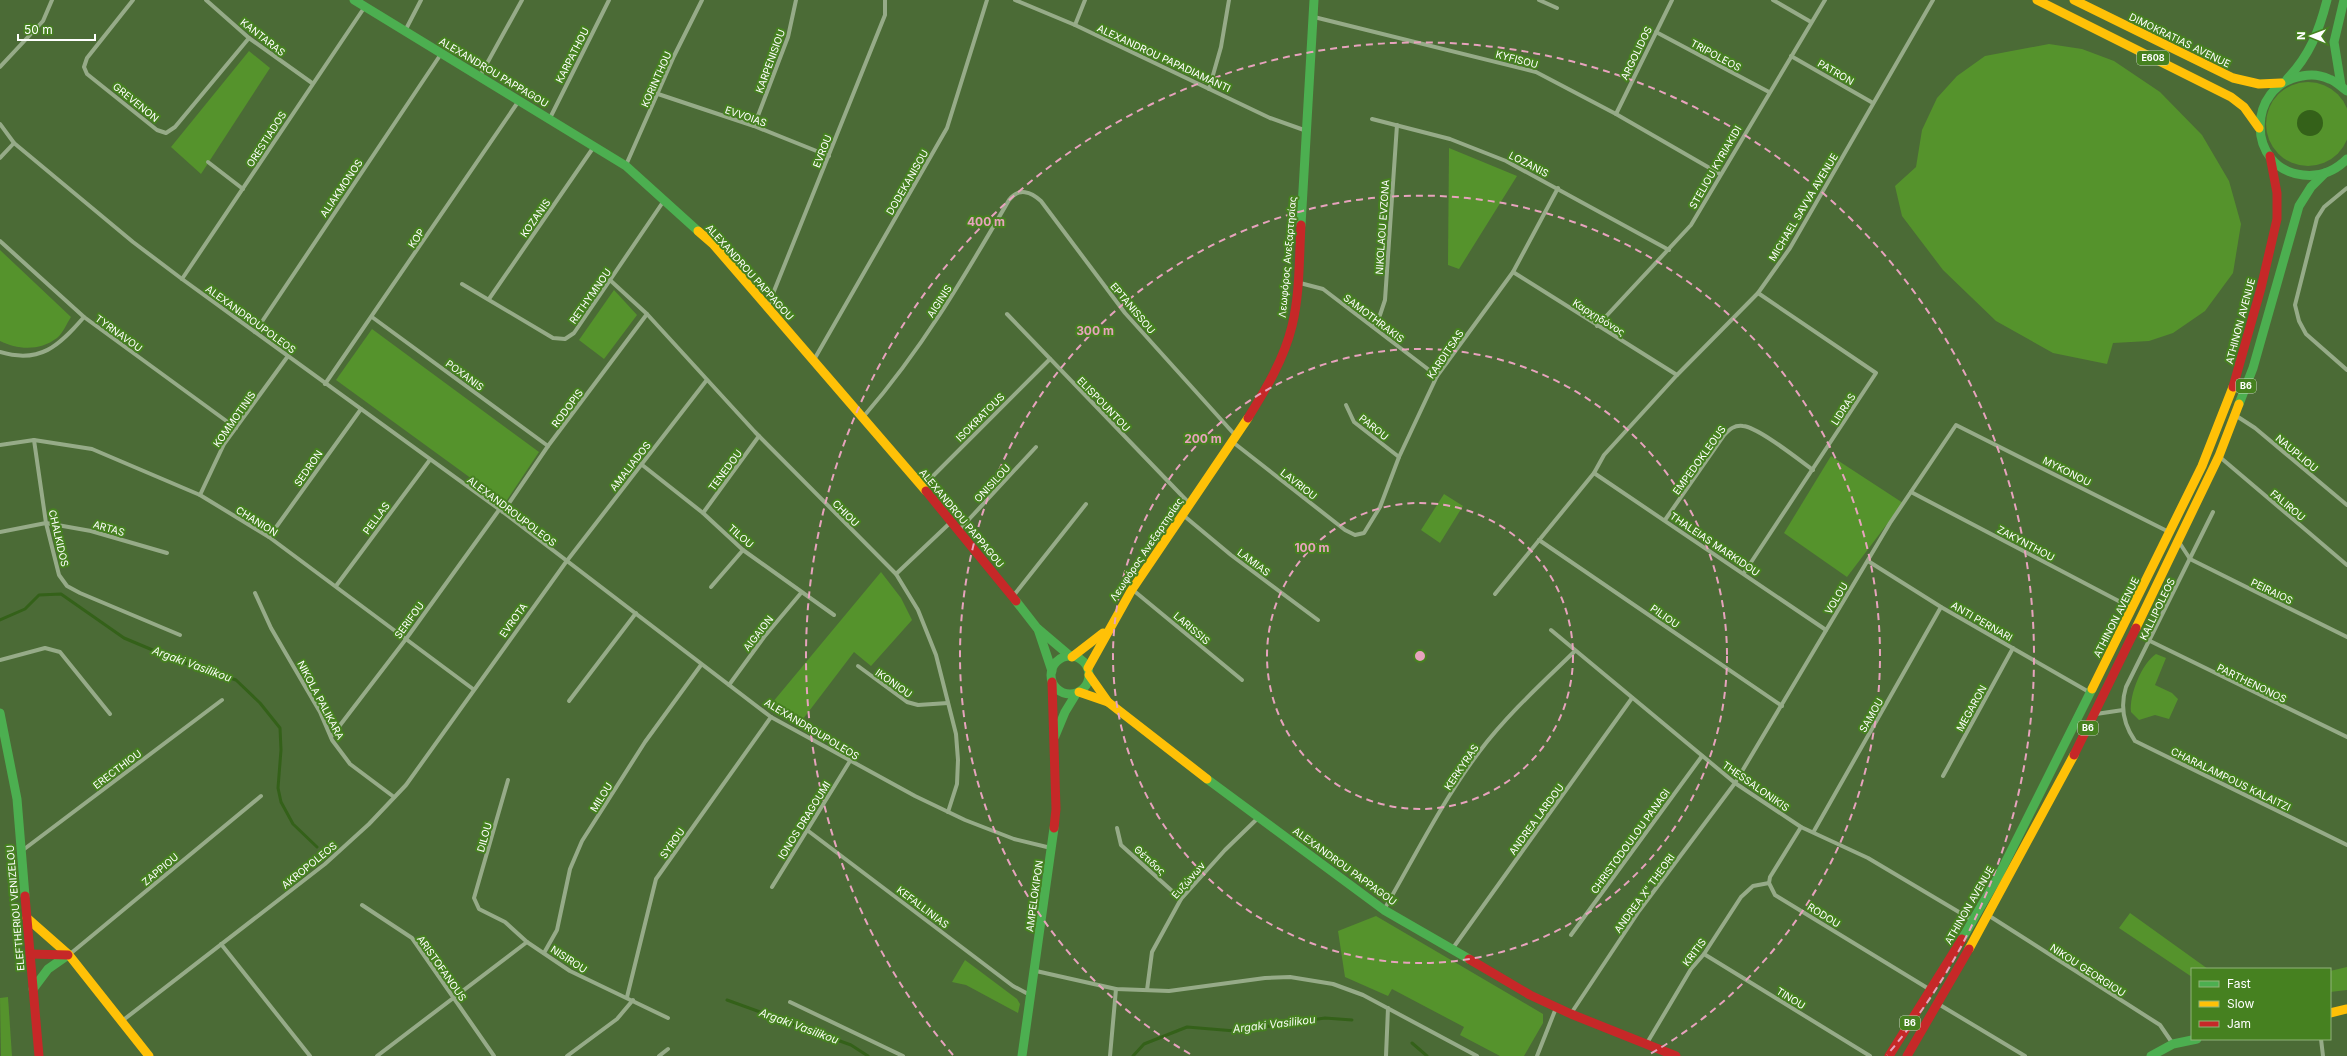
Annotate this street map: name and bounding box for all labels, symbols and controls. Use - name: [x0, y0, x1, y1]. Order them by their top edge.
- street label: DIMOKRATIAS AVENUE: [2127, 10, 2233, 70]
- scale bar: [18, 16, 95, 42]
- street label: KANTARAS: [238, 16, 288, 58]
- north arrow: [2291, 16, 2331, 56]
- text: 50 m: [24, 22, 53, 37]
- street label: ALEXANDROU PAPADIAMANTI: [1095, 22, 1233, 94]
- street label: ARGOLIDOS: [1618, 24, 1654, 82]
- street label: KARPATHOU: [553, 25, 591, 85]
- street label: KARPENISIOU: [753, 28, 787, 94]
- text: N: [2294, 32, 2308, 40]
- street label: ALEXANDROU PAPPAGOU: [437, 35, 551, 109]
- street label: TRIPOLEOS: [1689, 37, 1743, 73]
- street label: KYFISOU: [1494, 48, 1540, 70]
- street label: KORINTHOU: [638, 49, 674, 109]
- road number: E608: [2137, 51, 2169, 65]
- street label: PATRON: [1816, 57, 1856, 87]
- street label: GREVENON: [111, 80, 161, 124]
- street label: EVVOIAS: [724, 103, 768, 129]
- street label: ORESTIADOS: [244, 109, 288, 169]
- street label: STELIOU KYRIAKIDI: [1686, 123, 1744, 211]
- street label: EVROU: [810, 133, 834, 169]
- street label: DODEKANISOU: [883, 147, 931, 217]
- street label: LOZANIS: [1507, 149, 1551, 179]
- street label: MICHAEL SAVVA AVENUE: [1766, 151, 1840, 263]
- street label: ALIAKMONOS: [317, 157, 365, 219]
- street label: NIKOLAOU EVZONA: [1373, 179, 1391, 275]
- street label: Λεωφόρος Ανεξαρτησίας: [1276, 196, 1299, 318]
- street label: KOZANIS: [518, 197, 552, 239]
- text: 400 m: [967, 214, 1005, 229]
- street label: ALEXANDROU PAPPAGOU: [704, 222, 796, 322]
- street label: KOP: [405, 226, 427, 250]
- street label: RETHYMNOU: [567, 266, 613, 326]
- street label: ATHINON AVENUE: [2223, 277, 2257, 365]
- street label: EPTANISSOU: [1108, 280, 1158, 336]
- street label: ALEXANDROUPOLEOS: [204, 282, 298, 356]
- street label: AIGINIS: [924, 282, 954, 320]
- street label: SAMOTHRAKIS: [1341, 291, 1407, 345]
- street label: Καρχηδόνος: [1570, 296, 1628, 339]
- street label: TYRNAVOU: [93, 312, 145, 354]
- text: 300 m: [1076, 323, 1114, 338]
- street label: KARDITSAS: [1424, 327, 1466, 381]
- street label: POXANIS: [444, 357, 486, 393]
- street label: ELISPOUNTOU: [1075, 374, 1133, 434]
- road number: B6: [2236, 379, 2256, 393]
- street label: RODOPIS: [549, 387, 585, 429]
- street label: KOMMOTINIS: [210, 389, 258, 449]
- street label: ISOKRATOUS: [953, 390, 1007, 444]
- street label: LIDRAS: [1828, 391, 1858, 427]
- street label: PAROU: [1357, 412, 1391, 442]
- street label: EMPEDOKLEOUS: [1670, 423, 1728, 497]
- text: 200 m: [1184, 431, 1222, 446]
- street label: NAUPLIOU: [2273, 432, 2321, 474]
- street label: AMALIADOS: [607, 439, 653, 493]
- street label: TENEDOU: [706, 447, 744, 493]
- street label: SEDRON: [291, 448, 325, 488]
- street label: MYKONOU: [2041, 454, 2093, 488]
- street label: ONISILOU: [971, 462, 1013, 504]
- street label: ALEXANDROU PAPPAGOU: [917, 466, 1007, 570]
- street label: LAVRIOU: [1278, 466, 1320, 502]
- street label: ALEXANDROUPOLEOS: [465, 474, 559, 548]
- street label: FALIROU: [2268, 487, 2308, 523]
- street label: Λεωφόρος Ανεξαρτησίας: [1107, 495, 1186, 603]
- street label: CHIOU: [830, 497, 862, 529]
- street label: PELLAS: [360, 500, 392, 536]
- street label: CHANION: [234, 503, 280, 539]
- street label: CHALKIDOS: [47, 508, 71, 568]
- street label: THALEIAS MARKIDOU: [1668, 510, 1762, 578]
- street label: ARTAS: [92, 518, 126, 538]
- street label: TILOU: [726, 522, 756, 550]
- street label: ZAKYNTHOU: [1995, 523, 2057, 563]
- text: 100 m: [1294, 540, 1330, 555]
- street label: LAMIAS: [1235, 546, 1273, 578]
- street label: ATHINON AVENUE: [2091, 575, 2141, 659]
- street label: KALLIPOLEOS: [2137, 576, 2177, 642]
- street label: PEIRAIOS: [2249, 576, 2295, 606]
- street label: VOLOU: [1822, 580, 1850, 616]
- street label: SERIFOU: [392, 599, 426, 641]
- street label: ANTI PERNARI: [1949, 599, 2015, 643]
- street label: EVROTA: [497, 601, 529, 639]
- street label: PILIOU: [1648, 602, 1682, 630]
- street label: LARISSIS: [1171, 609, 1213, 647]
- street label: AIGAION: [740, 613, 776, 653]
- water label: Argaki Vasilikou: [150, 643, 234, 685]
- centre of rings: [1413, 649, 1427, 663]
- street label: NIKOLA PALIKARA: [295, 659, 347, 742]
- street label: PARTHENONOS: [2215, 661, 2289, 705]
- street label: IKONIOU: [873, 666, 915, 700]
- street label: MEGARON: [1953, 683, 1989, 733]
- street label: ALEXANDROUPOLEOS: [762, 696, 862, 762]
- street label: SAMOU: [1856, 696, 1886, 734]
- road number: B6: [2078, 721, 2098, 735]
- street label: KERKYRAS: [1441, 742, 1481, 792]
- street label: CHARALAMPOUS KALAITZI: [2169, 745, 2293, 813]
- street label: ERECTHIOU: [90, 747, 144, 791]
- street label: THESSALONIKIS: [1720, 759, 1792, 813]
- street label: IONOS DRAGOUMI: [775, 779, 833, 861]
- street label: MILOU: [587, 780, 615, 814]
- street label: ANDREA LARDOU: [1506, 781, 1566, 857]
- street label: CHRISTODOULOU PANAGI: [1588, 786, 1672, 896]
- street label: DILOU: [474, 821, 494, 853]
- street label: ALEXANDROU PAPPAGOU: [1291, 824, 1399, 908]
- street label: SYROU: [657, 825, 687, 861]
- street label: AKROPOLEOS: [279, 839, 339, 891]
- street label: Θέτιδος: [1132, 843, 1168, 877]
- street label: ELEFTHERIOU VENIZELOU: [4, 845, 26, 971]
- street label: ZAPPIOU: [139, 850, 181, 888]
- street label: ANDREA X" THEORI: [1611, 851, 1677, 935]
- street label: AMPELOKIPON: [1023, 859, 1045, 933]
- street label: Ευζώνων: [1169, 859, 1207, 901]
- street label: ATHINON AVENUE: [1942, 864, 1996, 946]
- street label: KEFALLINIAS: [895, 884, 951, 930]
- street label: RODOU: [1805, 900, 1843, 930]
- street label: ARISTOFANOUS: [415, 933, 469, 1003]
- street label: KRITIS: [1680, 936, 1708, 968]
- street label: NIKOU GEORGIOU: [2048, 941, 2128, 999]
- street label: NISIROU: [549, 943, 589, 975]
- legend: [2191, 968, 2331, 1040]
- text: Fast: [2227, 976, 2251, 991]
- street label: TINOU: [1774, 984, 1808, 1012]
- text: Slow: [2227, 996, 2255, 1011]
- water label: Argaki Vasilikou: [757, 1005, 841, 1047]
- water label: Argaki Vasilikou: [1231, 1012, 1317, 1036]
- road number: B6: [1900, 1016, 1920, 1030]
- text: Jam: [2227, 1016, 2251, 1031]

